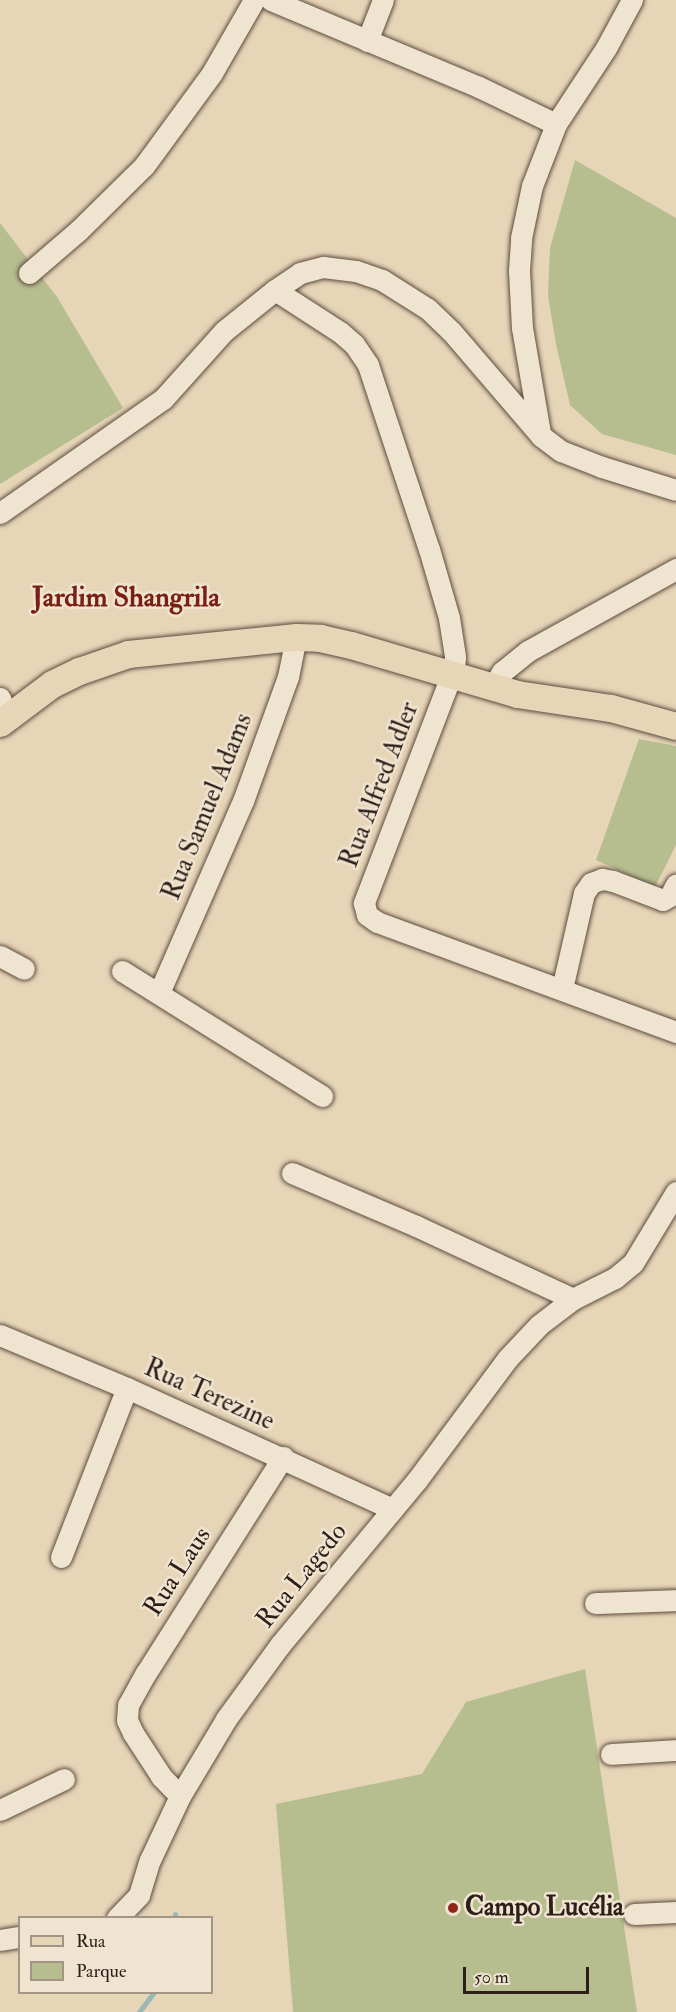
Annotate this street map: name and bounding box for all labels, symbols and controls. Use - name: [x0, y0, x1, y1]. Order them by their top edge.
- district label: Jardim Shangrila: [32, 581, 220, 615]
- street label: Rua Alfred Adler: [334, 698, 426, 872]
- street label: Rua Samuel Adams: [156, 709, 260, 905]
- street label: Rua Terezine: [139, 1352, 279, 1438]
- street label: Rua Lagedo: [250, 1517, 354, 1635]
- street label: Rua Laus: [138, 1522, 218, 1622]
- place label: Campo Lucélia: [465, 1892, 624, 1924]
- marker: Campo Lucélia: [446, 1901, 460, 1915]
- legend: [18, 1916, 213, 1994]
- text: Rua: [76, 1930, 105, 1953]
- scale bar: [466, 1955, 592, 1993]
- text: Parque: [76, 1960, 126, 1983]
- text: 50 m: [474, 1966, 509, 1989]

